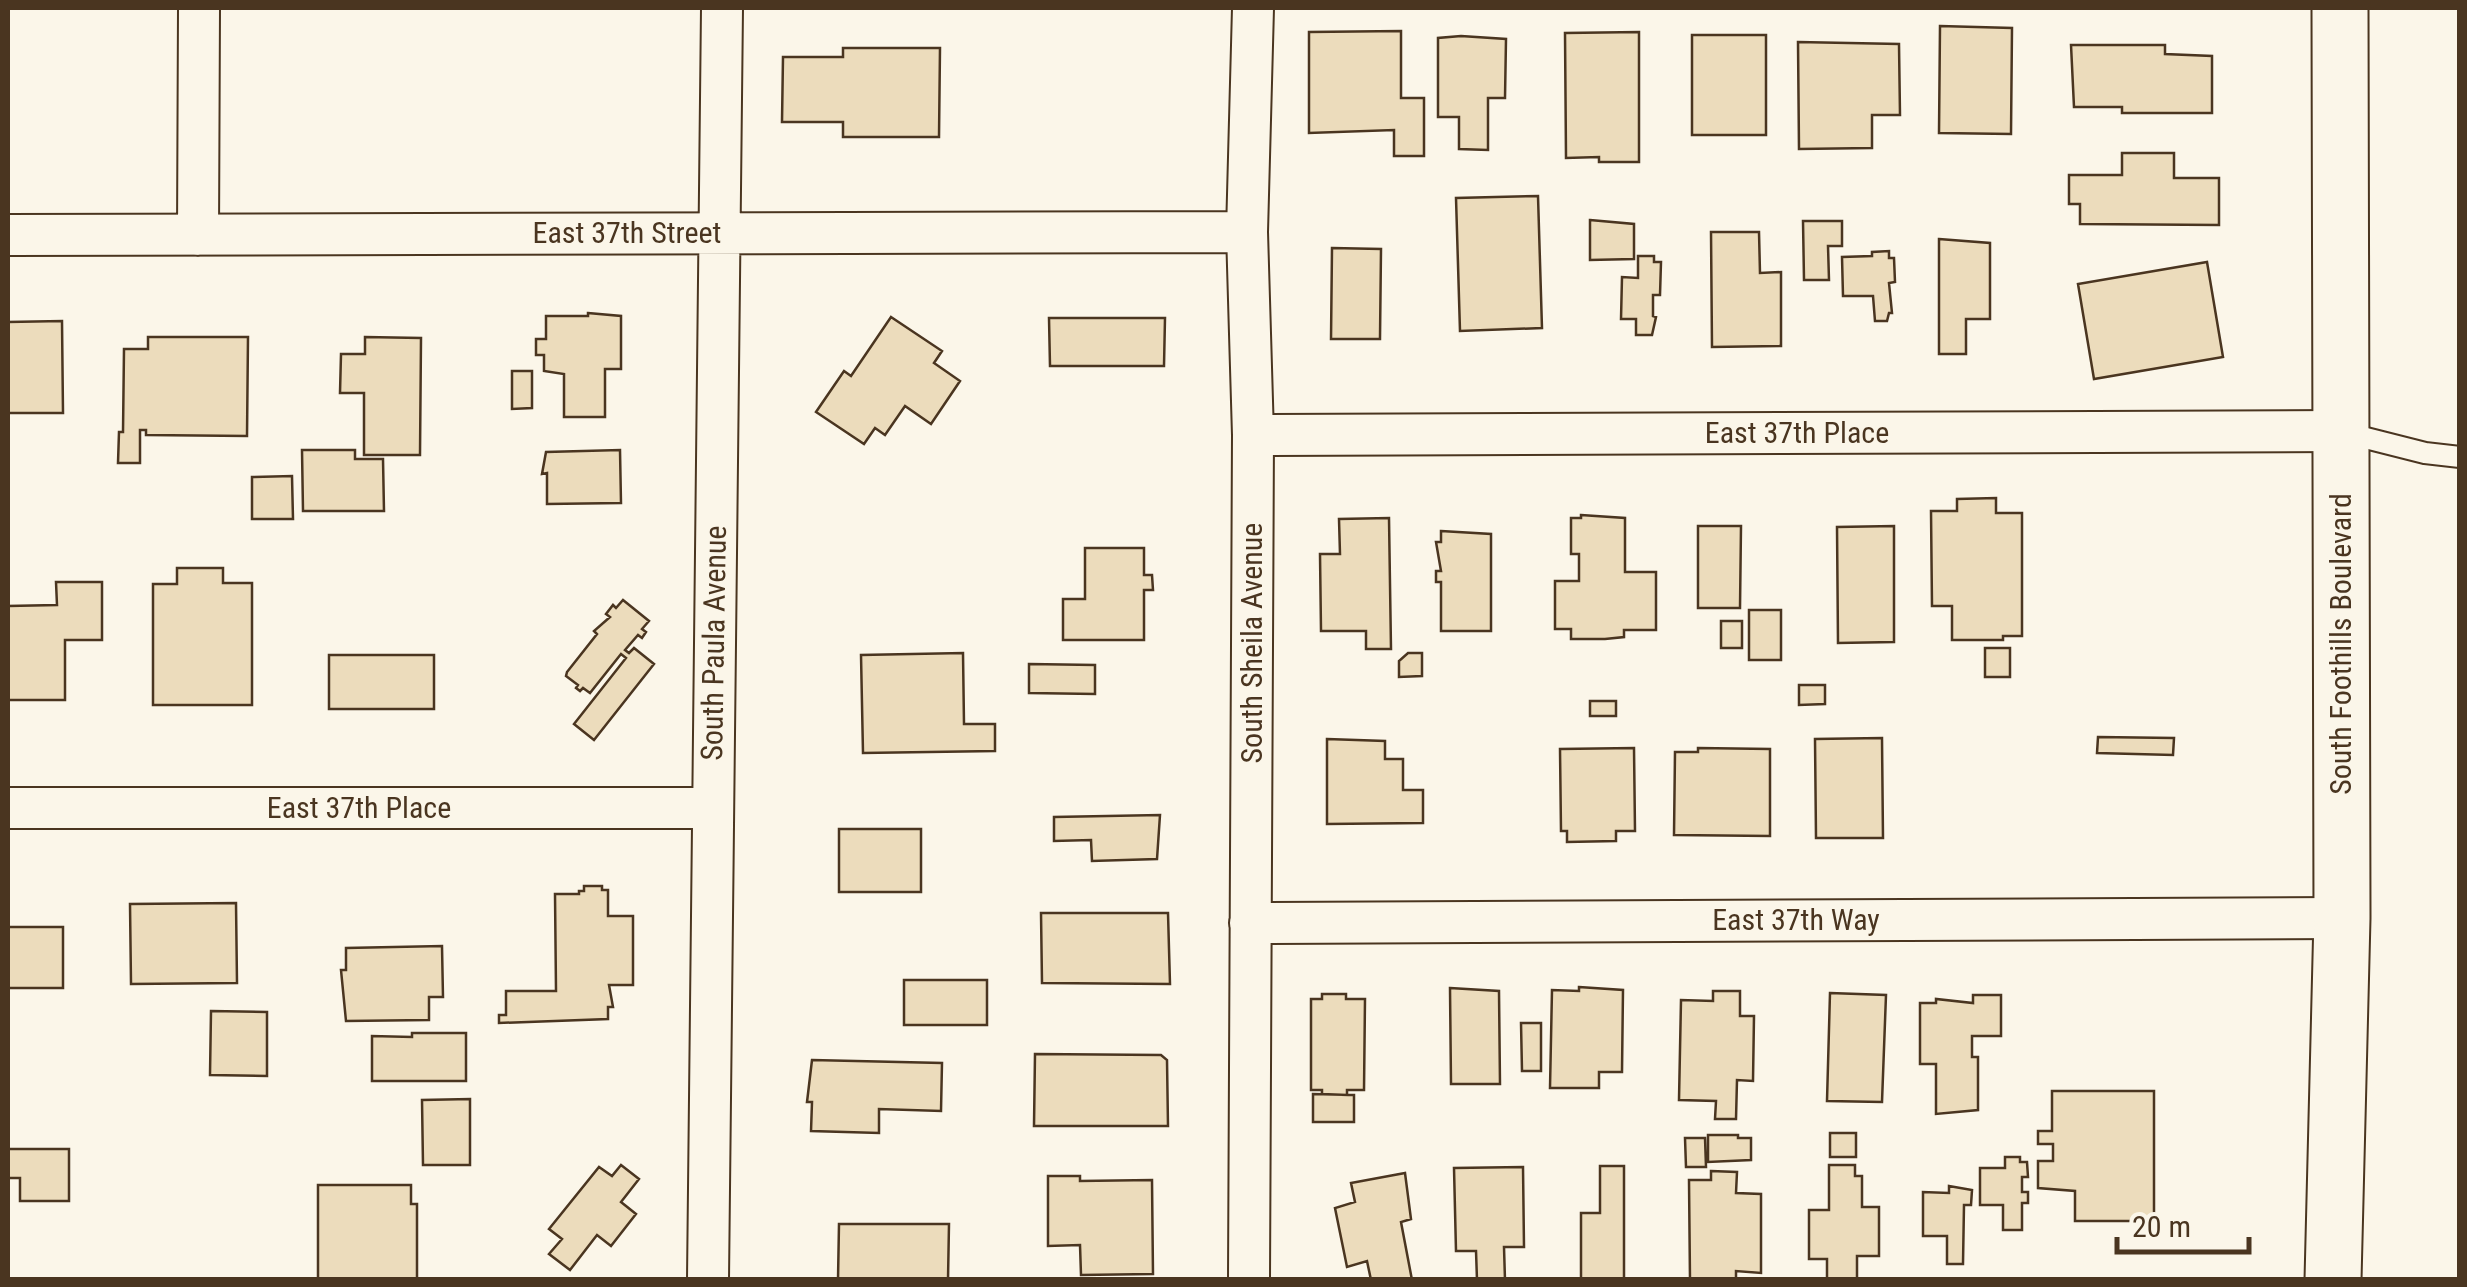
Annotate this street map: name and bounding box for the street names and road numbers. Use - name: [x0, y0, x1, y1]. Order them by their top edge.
- street label: East 37th Street: [533, 215, 721, 250]
- street label: East 37th Place: [1705, 415, 1889, 450]
- street label: South Foothills Boulevard: [2323, 493, 2358, 795]
- street label: South Sheila Avenue: [1234, 523, 1269, 763]
- street label: South Paula Avenue: [694, 525, 733, 761]
- street label: East 37th Place: [267, 790, 451, 825]
- street label: East 37th Way: [1712, 902, 1880, 937]

